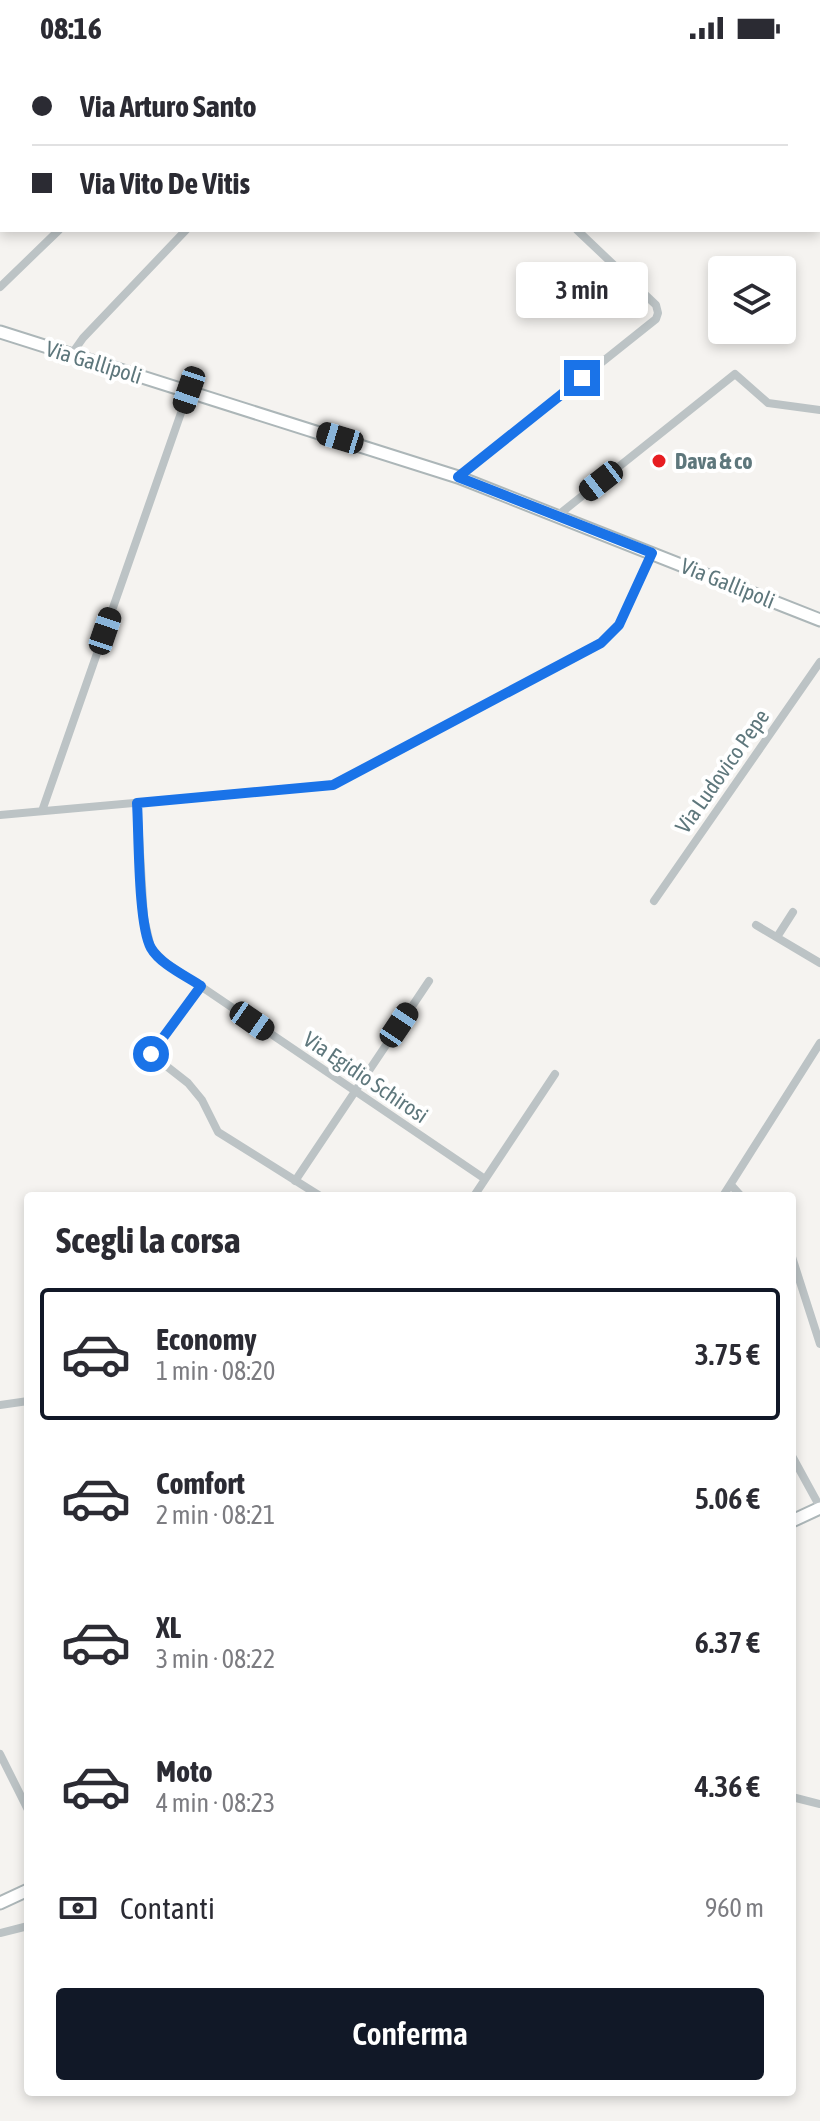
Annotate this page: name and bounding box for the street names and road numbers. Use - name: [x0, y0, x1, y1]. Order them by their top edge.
- street label: Via Gallipoli: [43, 335, 145, 389]
- street label: Via Gallipoli: [677, 552, 779, 614]
- street label: Via Ludovico Pepe: [670, 704, 774, 838]
- street label: Via Egidio Schirosi: [299, 1026, 433, 1128]

